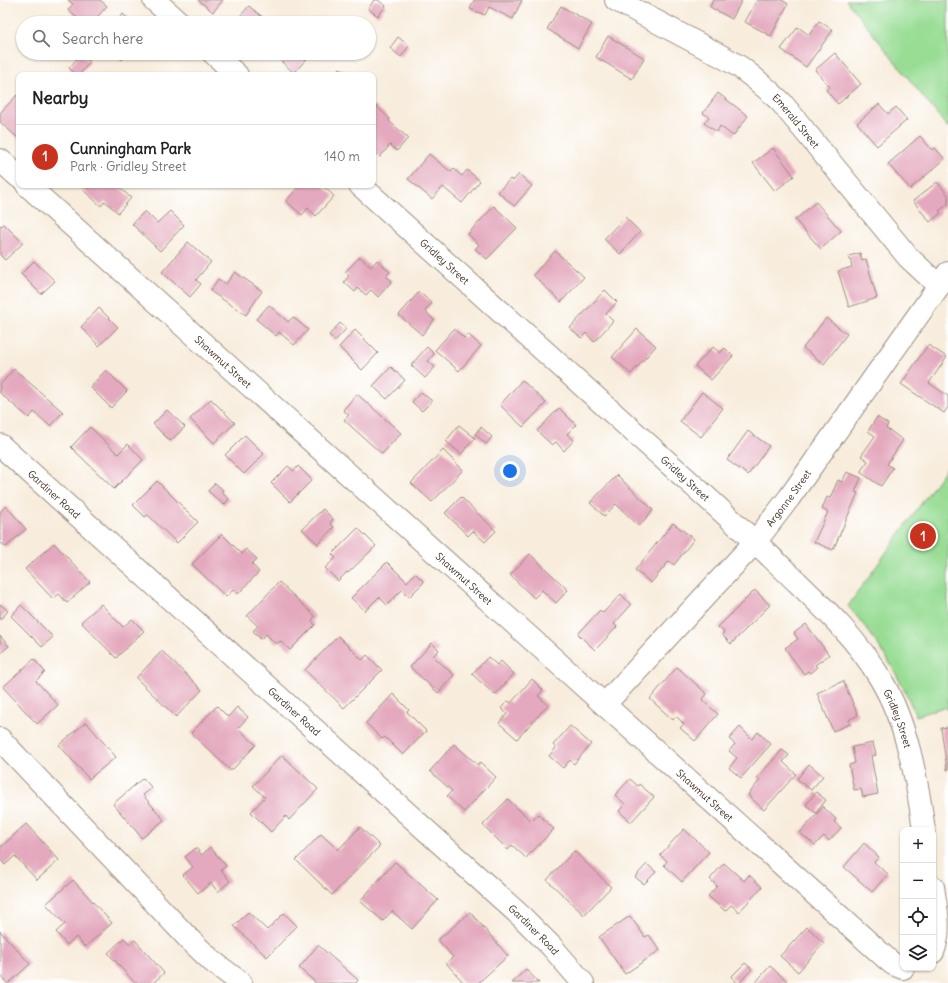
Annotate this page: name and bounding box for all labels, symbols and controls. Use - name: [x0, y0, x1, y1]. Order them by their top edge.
- search box: [16, 16, 376, 60]
- icon: search: [30, 27, 52, 49]
- text: Search here: [62, 29, 143, 48]
- text: Nearby: [32, 87, 88, 109]
- street label: Emerald Street: [770, 91, 823, 151]
- text: Cunningham Park: [70, 139, 191, 158]
- text: 1: [42, 148, 48, 165]
- text: 140 m: [324, 148, 360, 165]
- text: Park · Gridley Street: [70, 158, 186, 175]
- street label: Gridley Street: [417, 236, 472, 287]
- street label: Shawmut Street: [192, 333, 255, 391]
- street label: Gridley Street: [658, 453, 713, 504]
- your location: [500, 461, 520, 481]
- street label: Argonne Street: [763, 466, 814, 529]
- street label: Gardiner Road: [25, 467, 83, 521]
- pin: 1: [910, 521, 936, 551]
- street label: Shawmut Street: [433, 549, 496, 608]
- street label: Gardiner Road: [266, 684, 323, 738]
- street label: Gridley Street: [881, 687, 915, 750]
- street label: Shawmut Street: [674, 766, 736, 824]
- map controls: [900, 827, 936, 971]
- button: +: [900, 827, 936, 863]
- button: −: [900, 863, 936, 899]
- button: locate: [900, 899, 936, 935]
- street label: Gardiner Road: [506, 902, 562, 957]
- button: layers: [900, 935, 936, 971]

